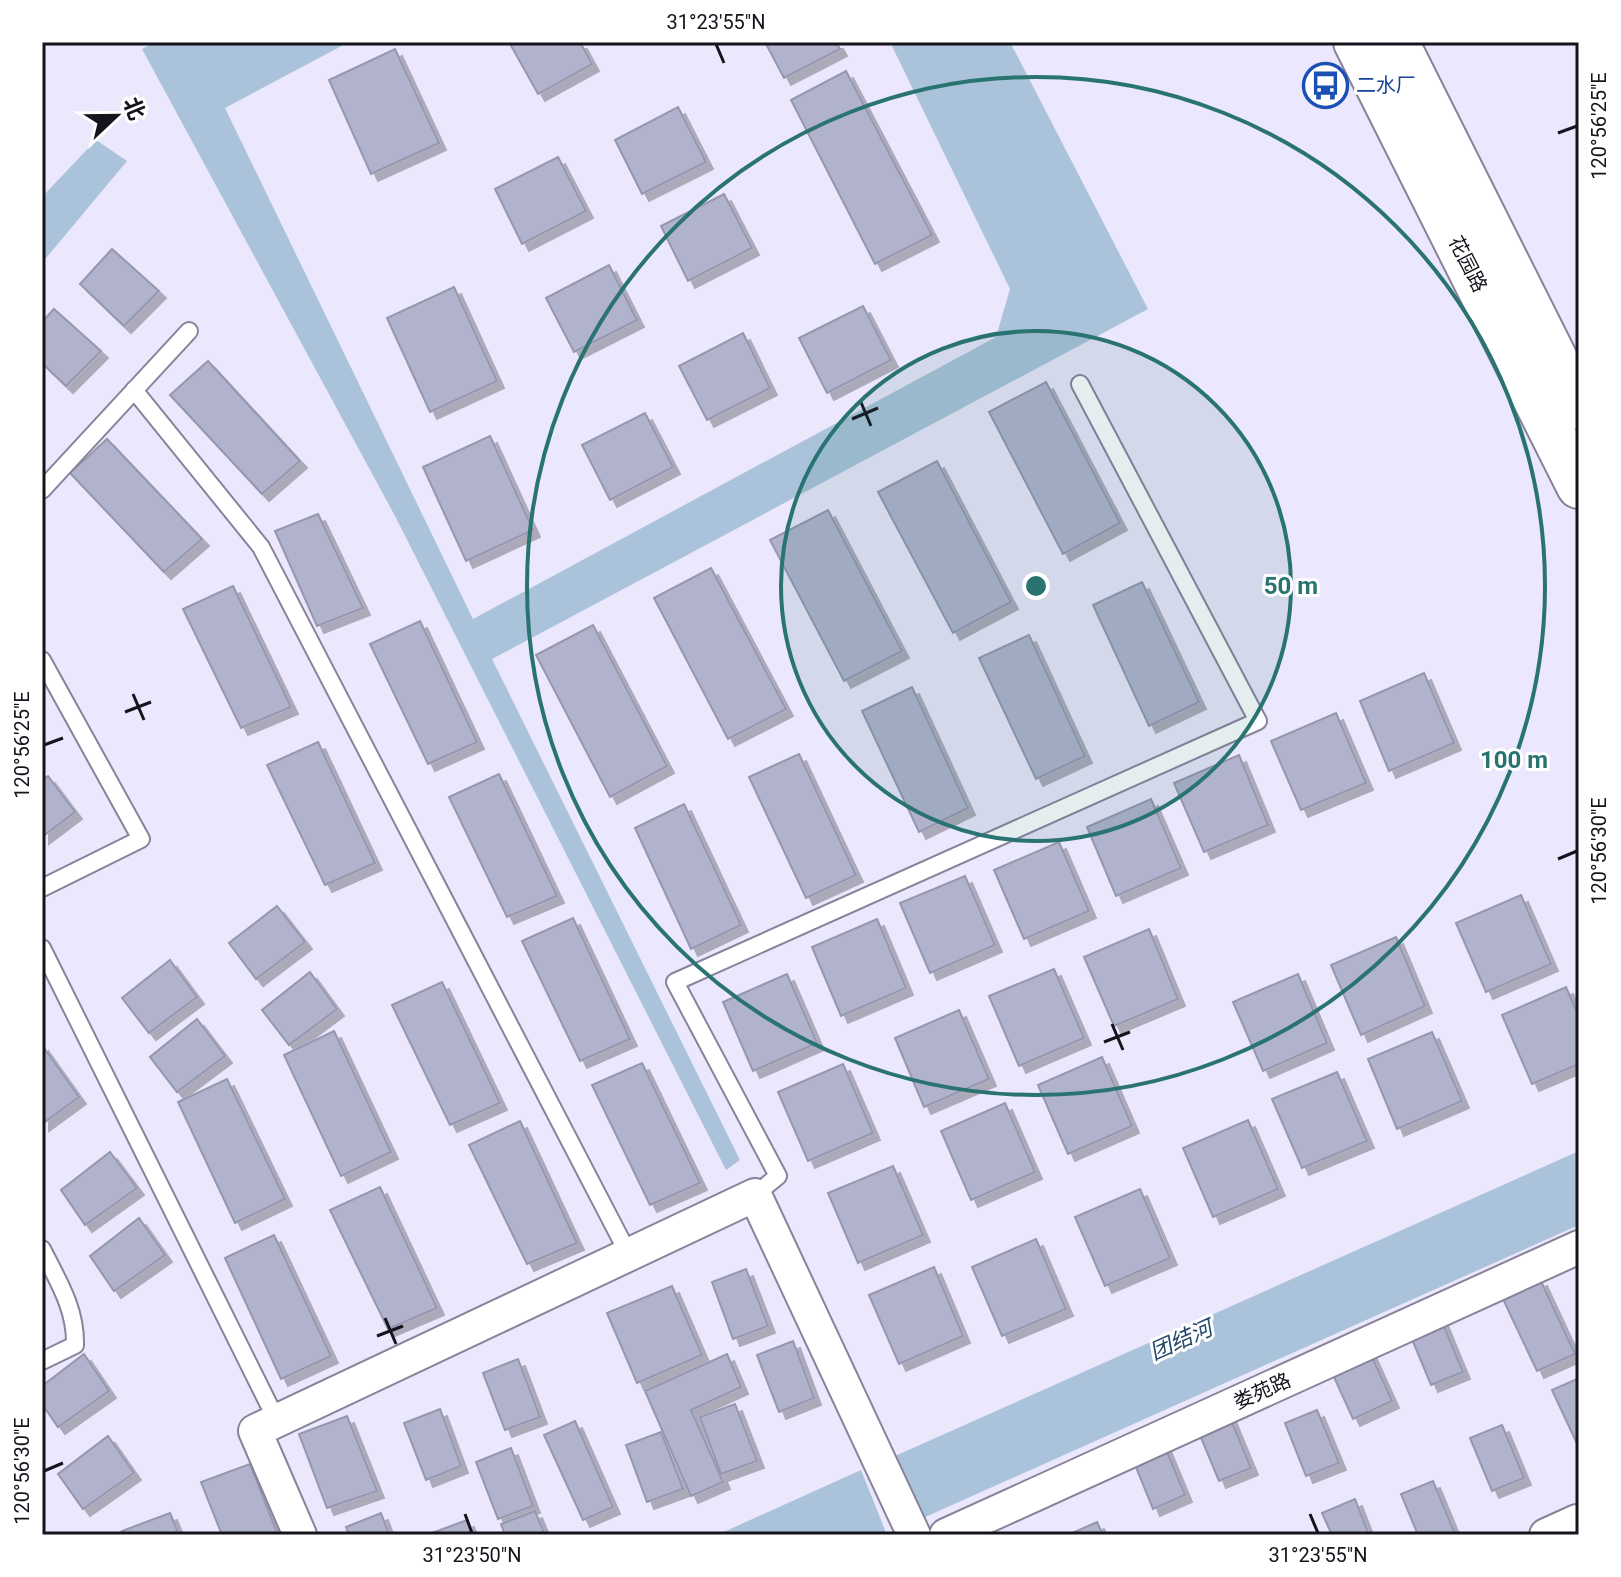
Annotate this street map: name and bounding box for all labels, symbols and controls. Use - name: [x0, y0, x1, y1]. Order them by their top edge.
- text: 31°23'55"N: [666, 10, 766, 34]
- bus stop icon: 二水厂: [1301, 61, 1349, 109]
- text: 120°56'25"E: [1587, 72, 1611, 180]
- place label: 二水厂: [1356, 73, 1416, 97]
- north arrow: [76, 76, 156, 156]
- text: 北: [118, 94, 150, 124]
- street label: 花园路: [1444, 232, 1492, 296]
- centre of rings: [1022, 572, 1050, 600]
- text: 50 m: [1264, 572, 1318, 600]
- text: 120°56'25"E: [10, 691, 34, 799]
- text: 100 m: [1480, 746, 1548, 774]
- text: 120°56'30"E: [1587, 797, 1611, 905]
- water label: 团结河: [1146, 1314, 1220, 1365]
- street label: 娄苑路: [1230, 1368, 1294, 1414]
- text: 120°56'30"E: [10, 1417, 34, 1525]
- text: 31°23'50"N: [422, 1543, 522, 1567]
- text: 31°23'55"N: [1268, 1543, 1368, 1567]

